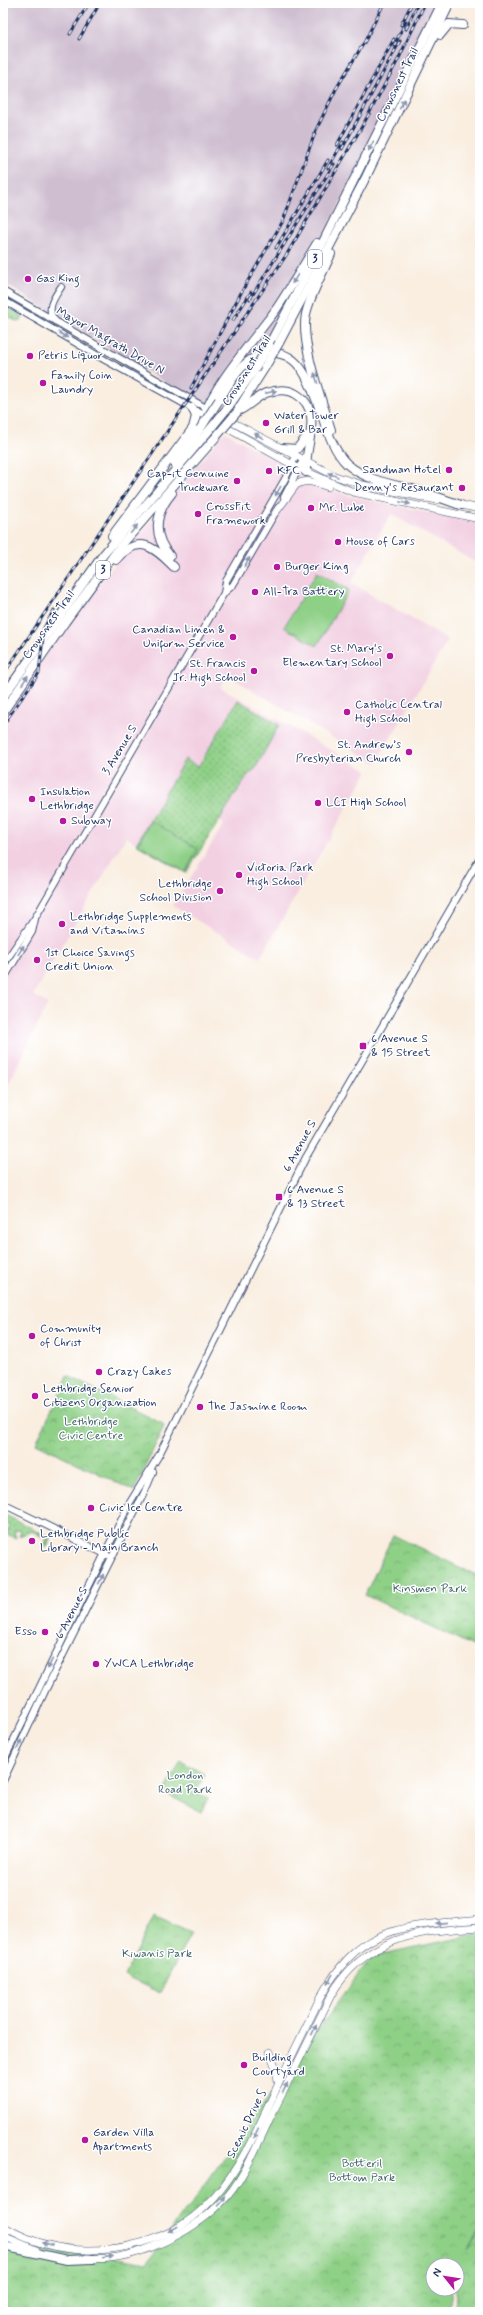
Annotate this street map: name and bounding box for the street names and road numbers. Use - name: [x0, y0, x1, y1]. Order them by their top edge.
- street label: Crowsnest Trail: [373, 45, 423, 125]
- road number: 3: [308, 250, 322, 268]
- street label: Mayor Magrath Drive N: [52, 303, 167, 379]
- street label: Crowsnest Trail: [219, 333, 275, 409]
- road number: 3: [96, 561, 110, 579]
- street label: Crowsnest Trail: [19, 587, 79, 663]
- street label: 3 Avenue S: [99, 722, 141, 778]
- street label: 6 Avenue S: [280, 1117, 321, 1175]
- street label: 6 Avenue S: [52, 1584, 92, 1642]
- street label: Scenic Drive S: [223, 2087, 271, 2161]

